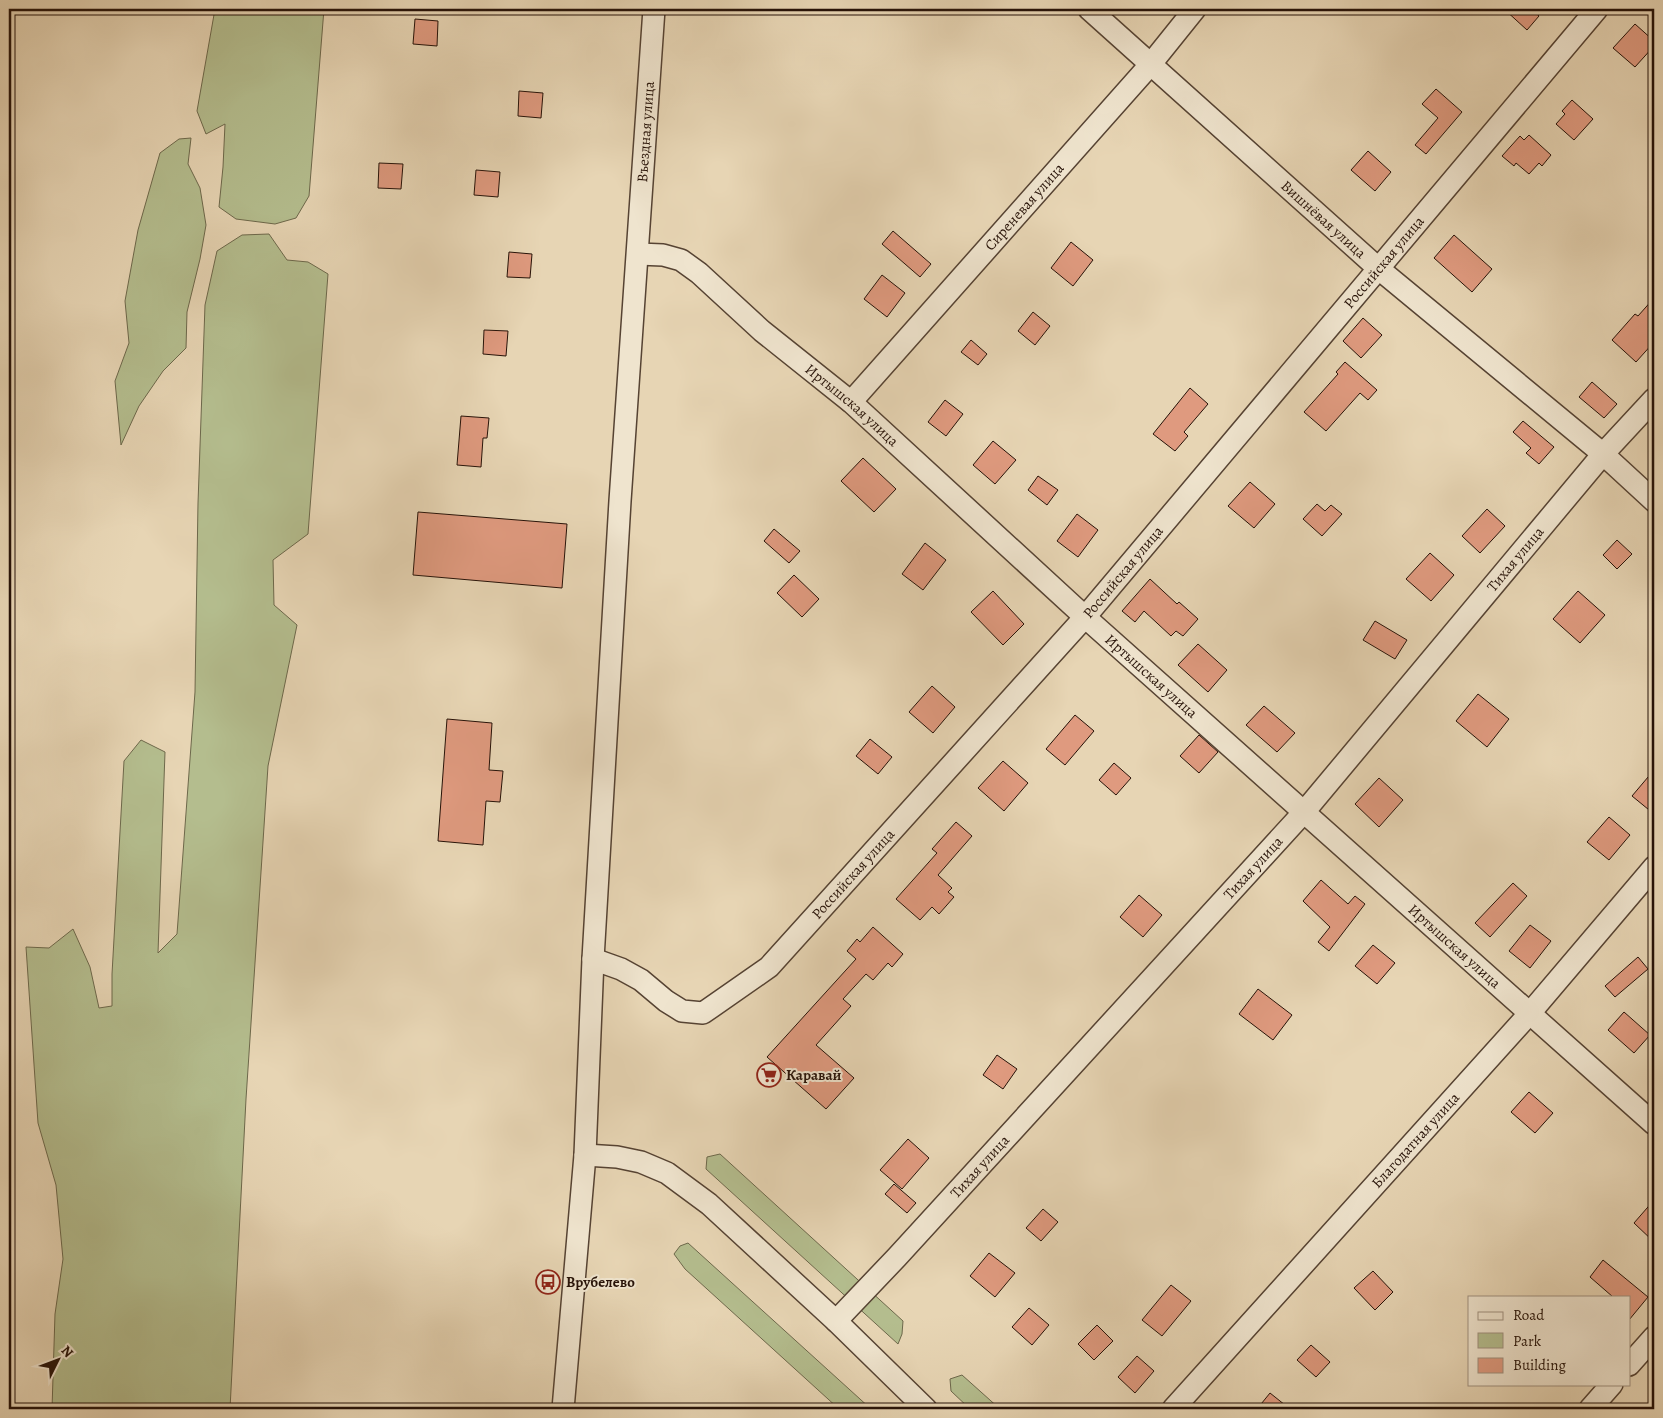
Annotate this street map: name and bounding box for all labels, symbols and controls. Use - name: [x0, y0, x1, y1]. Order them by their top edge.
- street label: Въездная улица: [632, 81, 659, 183]
- street label: Сиреневая улица: [980, 159, 1069, 255]
- street label: Вишнёвая улица: [1277, 176, 1371, 263]
- street label: Российская улица: [1339, 212, 1429, 313]
- street label: Иртышская улица: [801, 359, 903, 451]
- street label: Российская улица: [1078, 521, 1168, 622]
- street label: Тихая улица: [1482, 522, 1548, 596]
- street label: Иртышская улица: [1101, 630, 1202, 723]
- street label: Российская улица: [807, 824, 899, 923]
- street label: Тихая улица: [1219, 832, 1287, 904]
- street label: Иртышская улица: [1404, 900, 1505, 993]
- supermarket icon: Каравай: [756, 1062, 782, 1088]
- place label: Каравай: [786, 1065, 842, 1085]
- street label: Благодатная улица: [1367, 1088, 1464, 1192]
- street label: Тихая улица: [946, 1131, 1014, 1202]
- bus stop icon: Врубелево: [535, 1269, 561, 1295]
- place label: Врубелево: [566, 1272, 635, 1292]
- legend: [1468, 1296, 1630, 1386]
- text: Road: [1513, 1305, 1545, 1325]
- text: Park: [1513, 1331, 1542, 1351]
- north arrow: [32, 1336, 82, 1386]
- text: N: [57, 1341, 78, 1362]
- text: Building: [1513, 1355, 1566, 1375]

